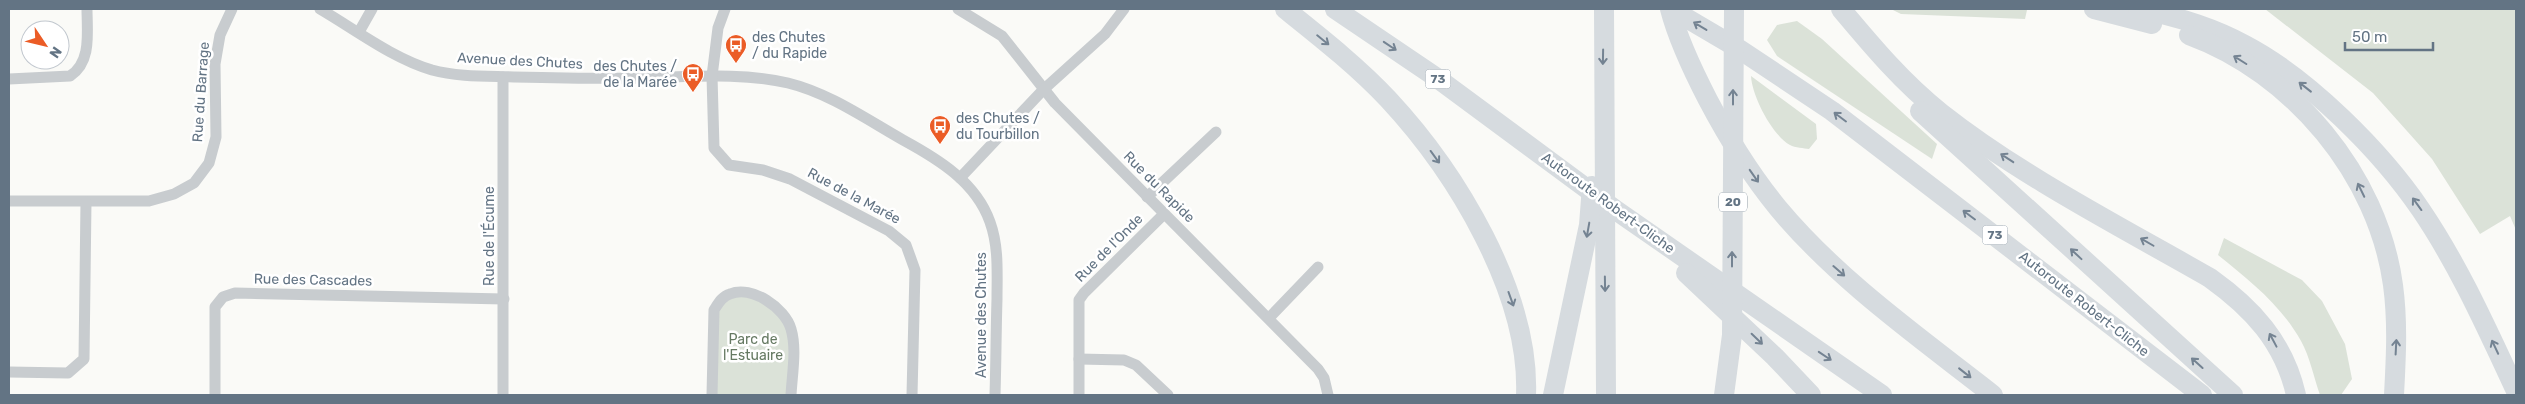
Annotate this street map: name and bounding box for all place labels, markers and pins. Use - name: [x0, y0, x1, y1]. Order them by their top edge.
- place label: des Chutes / du Rapide: [752, 29, 827, 62]
- bus stop icon: des Chutes / du Rapide: [724, 33, 748, 64]
- place label: des Chutes / de la Marée: [593, 58, 677, 91]
- bus stop icon: des Chutes / de la Marée: [681, 62, 705, 93]
- place label: des Chutes / du Tourbillon: [956, 110, 1040, 143]
- bus stop icon: des Chutes / du Tourbillon: [928, 114, 952, 145]

